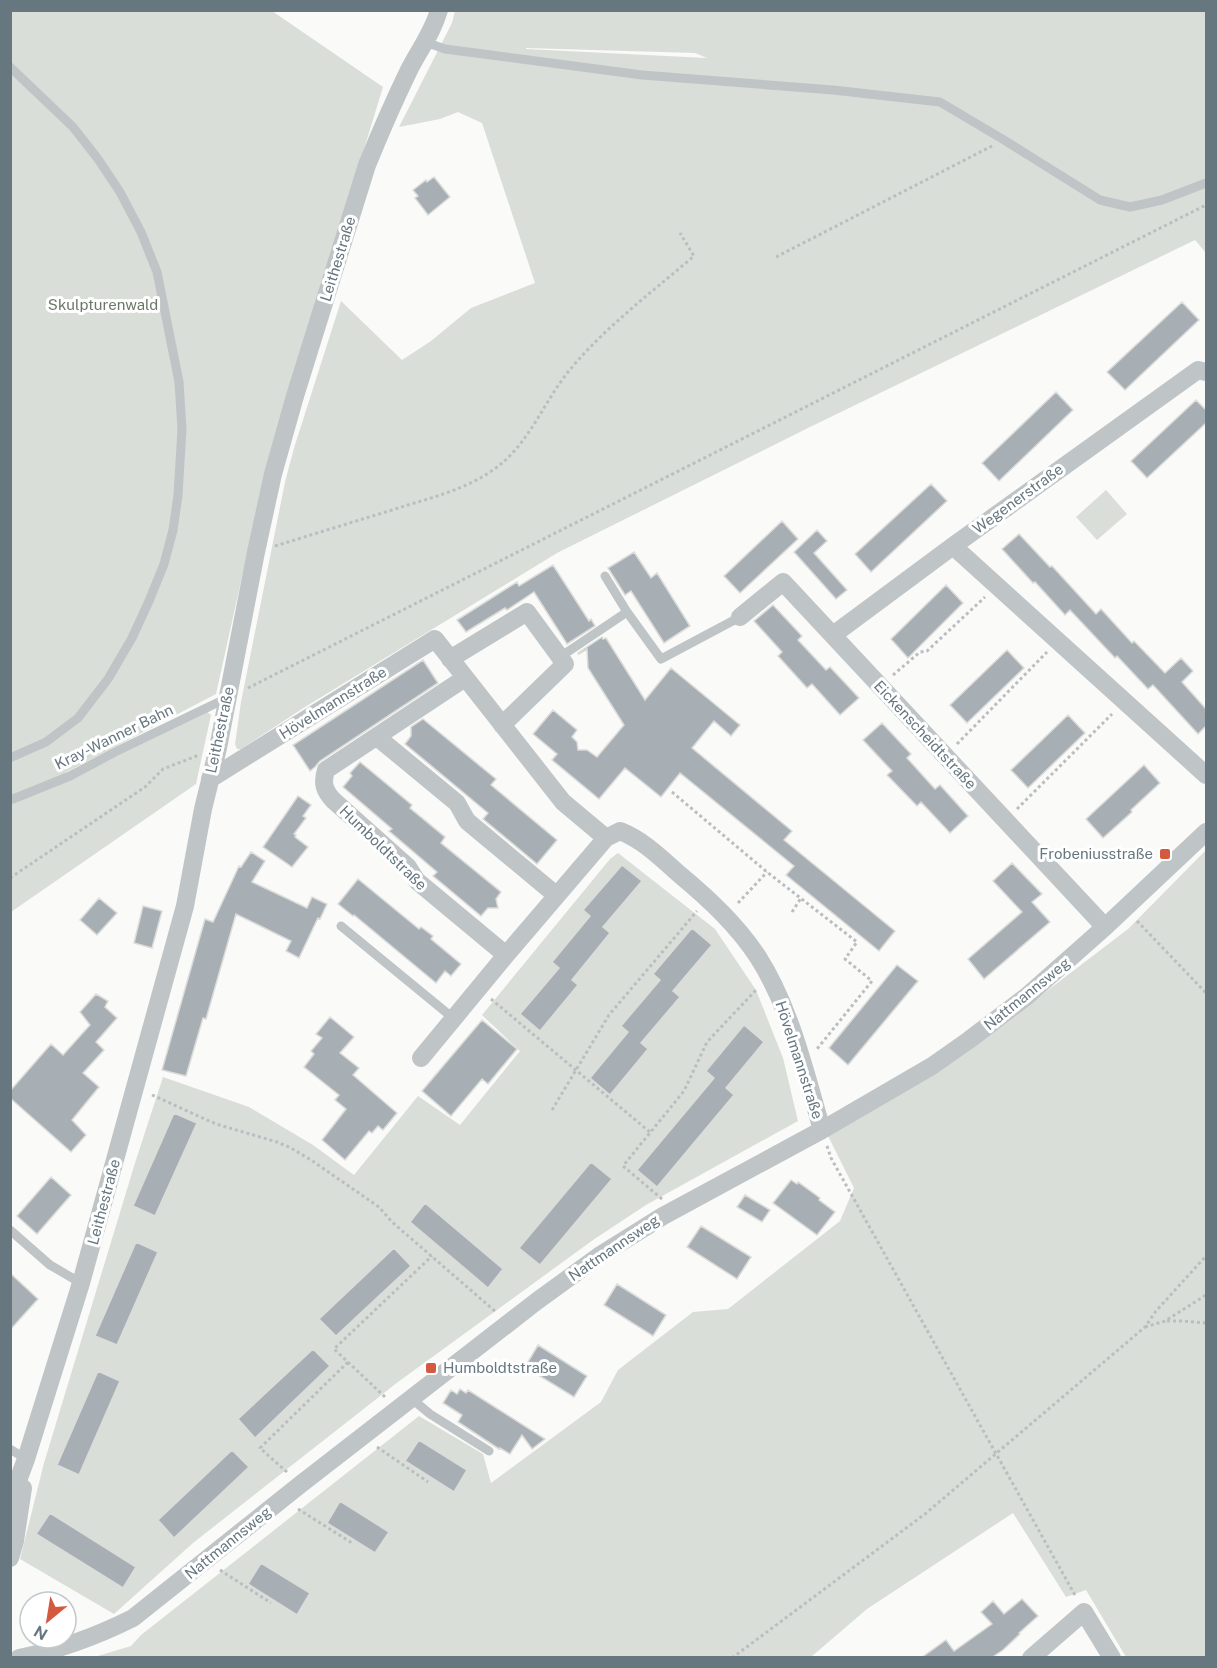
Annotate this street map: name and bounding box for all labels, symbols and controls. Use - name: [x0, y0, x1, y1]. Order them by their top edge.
- street label: Leithestraße: [317, 214, 359, 303]
- park label: Skulpturenwald: [48, 296, 158, 313]
- street label: Wegenerstraße: [969, 460, 1066, 537]
- street label: Hövelmannstraße: [276, 663, 389, 742]
- street label: Eickenscheidtstraße: [871, 677, 980, 792]
- street label: Leithestraße: [202, 685, 237, 775]
- street label: Kray-Wanner Bahn: [52, 701, 176, 773]
- street label: Humboldtstraße: [336, 802, 430, 893]
- place label: Frobeniusstraße: [1039, 845, 1153, 862]
- marker: Frobeniusstraße: [1158, 847, 1172, 861]
- street label: Nattmannsweg: [980, 954, 1073, 1033]
- street label: Hövelmannstraße: [772, 999, 827, 1121]
- street label: Leithestraße: [84, 1157, 123, 1247]
- street label: Nattmannsweg: [565, 1211, 662, 1284]
- place label: Humboldtstraße: [443, 1359, 557, 1376]
- marker: Humboldtstraße: [424, 1361, 438, 1375]
- street label: Nattmannsweg: [181, 1503, 274, 1582]
- north arrow: [18, 1590, 78, 1650]
- text: N: [31, 1621, 51, 1644]

